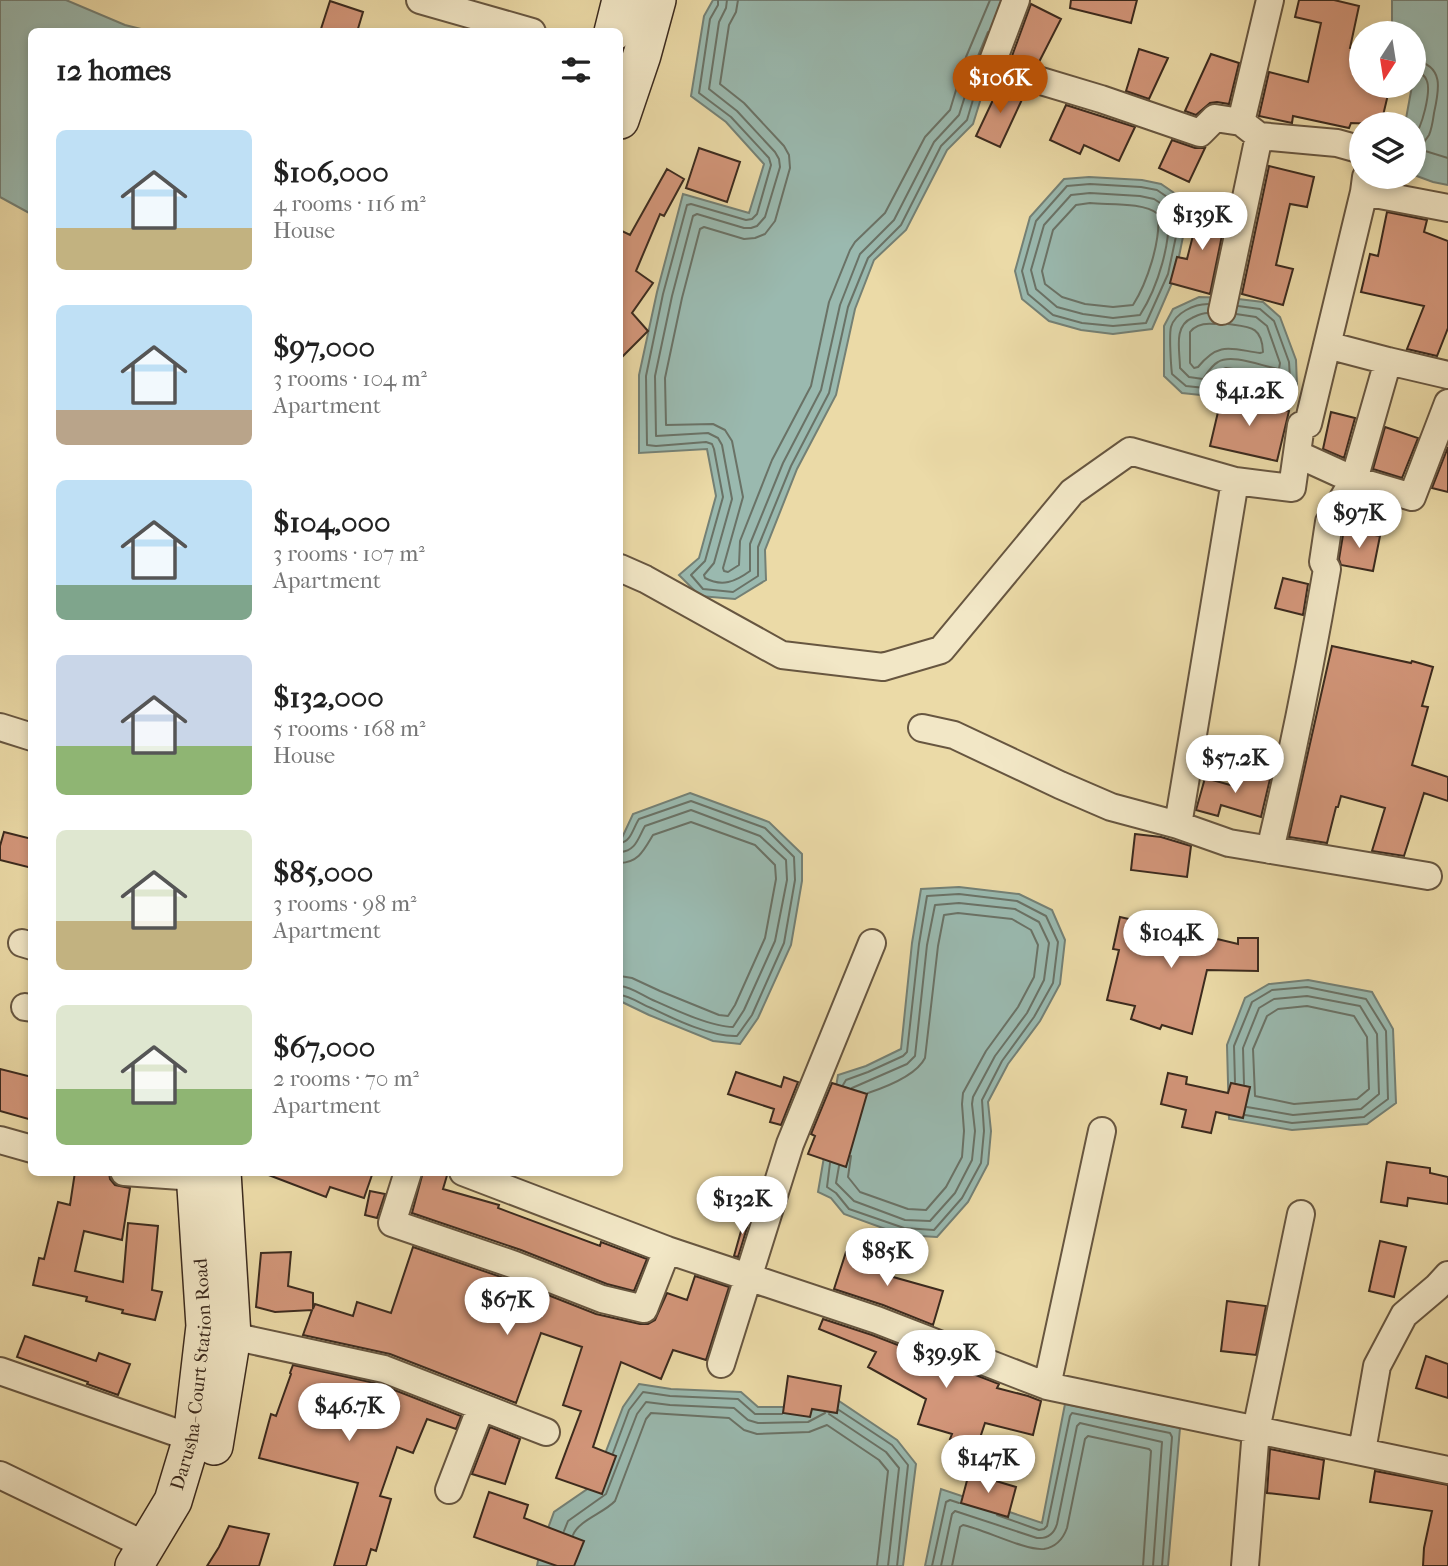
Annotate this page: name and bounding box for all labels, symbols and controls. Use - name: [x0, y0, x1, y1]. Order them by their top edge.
- north arrow: [1349, 21, 1426, 98]
- map controls: [1349, 21, 1426, 189]
- icon: filters: [557, 51, 595, 89]
- text: 12 homes: [56, 53, 171, 88]
- pin: $106K: [951, 55, 1049, 115]
- text: $106K: [969, 64, 1031, 91]
- button: layers: [1349, 112, 1426, 189]
- text: $106,000: [273, 155, 389, 190]
- icon: home: [112, 158, 196, 242]
- text: 4 rooms · 116 m²: [273, 190, 426, 217]
- pin: $139K: [1153, 192, 1251, 252]
- text: $139K: [1172, 201, 1232, 228]
- text: House: [273, 217, 335, 244]
- text: $97,000: [273, 330, 375, 365]
- icon: home: [112, 333, 196, 417]
- text: 3 rooms · 104 m²: [273, 365, 427, 392]
- pin: $41.2K: [1192, 368, 1306, 428]
- text: $41.2K: [1215, 377, 1283, 404]
- text: Apartment: [273, 392, 381, 419]
- pin: $97K: [1318, 490, 1400, 550]
- text: $97K: [1333, 499, 1385, 526]
- text: $104,000: [273, 505, 391, 540]
- icon: home: [112, 508, 196, 592]
- text: 3 rooms · 107 m²: [273, 540, 425, 567]
- text: Apartment: [273, 567, 381, 594]
- text: $132,000: [273, 680, 384, 715]
- icon: home: [112, 683, 196, 767]
- text: 5 rooms · 168 m²: [273, 715, 426, 742]
- pin: $57.2K: [1178, 736, 1292, 795]
- text: House: [273, 742, 335, 769]
- text: $57.2K: [1202, 744, 1268, 771]
- text: $85,000: [273, 855, 373, 890]
- icon: home: [112, 858, 196, 942]
- text: 3 rooms · 98 m²: [273, 890, 417, 917]
- pin: $104K: [1122, 911, 1220, 970]
- text: Apartment: [273, 917, 381, 944]
- text: $104K: [1139, 919, 1203, 946]
- text: $67,000: [273, 1030, 375, 1065]
- icon: home: [112, 1033, 196, 1117]
- text: 2 rooms · 70 m²: [273, 1065, 419, 1092]
- text: Apartment: [273, 1092, 381, 1119]
- pin: $132K: [693, 1176, 791, 1236]
- text: $132K: [713, 1185, 771, 1212]
- pin: $85K: [846, 1228, 928, 1288]
- text: $85K: [862, 1237, 912, 1264]
- street label: Darusha- Court Station Road: [166, 1257, 216, 1493]
- pin: $67K: [466, 1278, 548, 1337]
- text: $67K: [481, 1286, 533, 1313]
- pin: $39.9K: [889, 1330, 1003, 1390]
- text: $39.9K: [912, 1339, 980, 1366]
- pin: $46.7K: [292, 1384, 406, 1443]
- text: $46.7K: [314, 1392, 384, 1419]
- pin: $147K: [939, 1436, 1037, 1495]
- text: $147K: [957, 1444, 1019, 1471]

